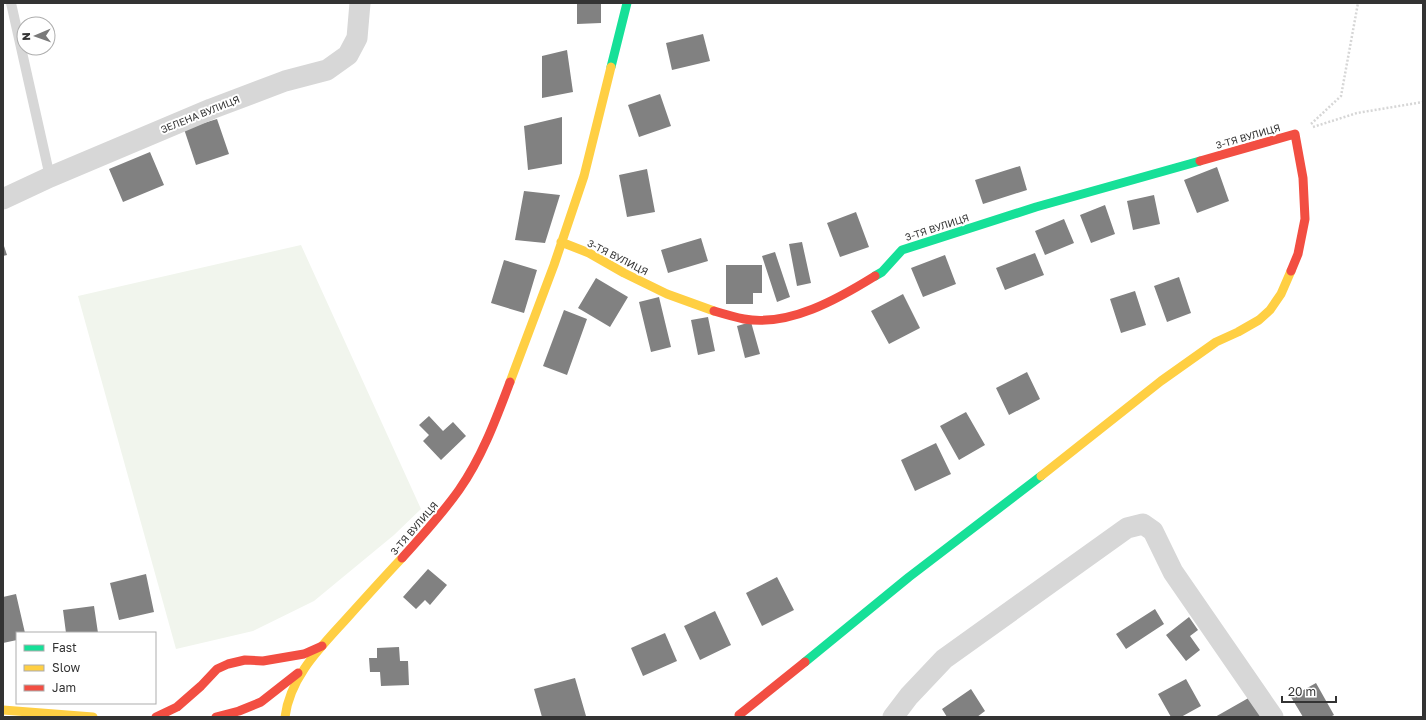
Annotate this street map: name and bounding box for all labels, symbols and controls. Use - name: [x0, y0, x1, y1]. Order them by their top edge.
- north arrow: [16, 16, 56, 56]
- text: N: [19, 32, 32, 41]
- street label: ЗЕЛЕНА ВУЛИЦЯ: [159, 93, 241, 135]
- street label: 3-ТЯ ВУЛИЦЯ: [1214, 121, 1282, 151]
- street label: 3-ТЯ ВУЛИЦЯ: [903, 211, 971, 243]
- street label: 3-ТЯ ВУЛИЦЯ: [586, 237, 650, 277]
- street label: 3-ТЯ ВУЛИЦЯ: [388, 499, 440, 557]
- legend: [16, 632, 156, 704]
- text: Fast: [52, 640, 77, 655]
- text: Slow: [52, 660, 80, 675]
- scale bar: [1282, 678, 1336, 704]
- text: Jam: [52, 680, 76, 695]
- text: 20 m: [1288, 684, 1316, 699]

